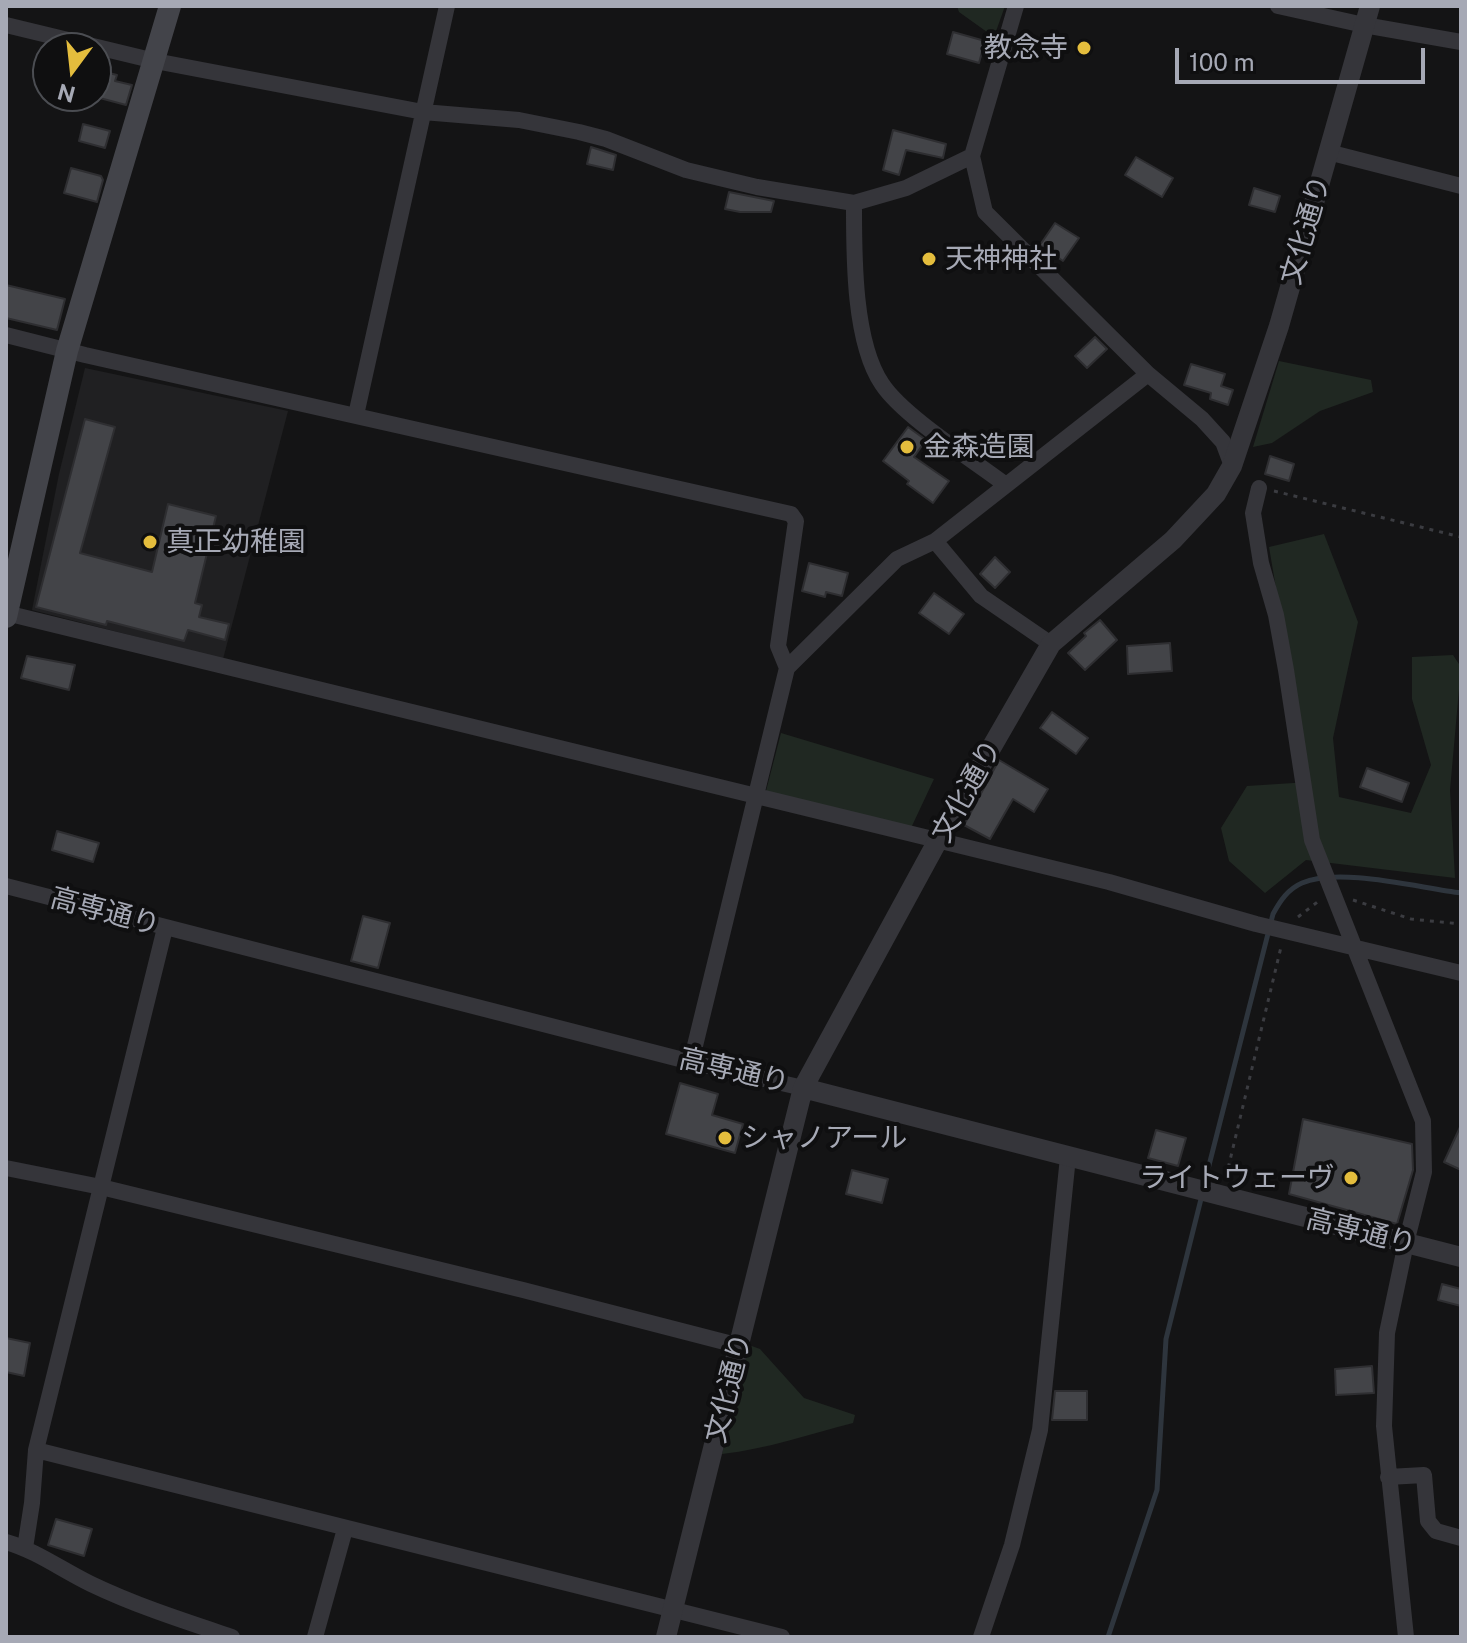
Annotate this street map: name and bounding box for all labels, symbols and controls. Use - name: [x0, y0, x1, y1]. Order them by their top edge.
- place label: 教念寺: [984, 31, 1068, 65]
- north arrow: [32, 32, 112, 112]
- scale bar: [1179, 32, 1429, 82]
- marker: 教念寺: [1075, 39, 1093, 57]
- text: 100 m: [1189, 48, 1255, 76]
- text: N: [55, 78, 78, 108]
- street label: 文化通り: [1274, 172, 1338, 288]
- place label: 天神神社: [945, 242, 1057, 276]
- marker: 天神神社: [920, 250, 938, 268]
- place label: 金森造園: [923, 430, 1035, 464]
- marker: 金森造園: [898, 438, 916, 456]
- place label: 真正幼稚園: [166, 525, 306, 559]
- marker: 真正幼稚園: [141, 533, 159, 551]
- street label: 文化通り: [925, 734, 1009, 848]
- street label: 高専通り: [47, 881, 163, 943]
- street label: 高専通り: [676, 1042, 792, 1100]
- place label: シャノアール: [741, 1121, 907, 1155]
- marker: シャノアール: [716, 1129, 734, 1147]
- place label: ライトウェーヴ: [1139, 1161, 1335, 1195]
- marker: ライトウェーヴ: [1342, 1169, 1360, 1187]
- street label: 高専通り: [1303, 1202, 1419, 1262]
- street label: 文化通り: [699, 1330, 759, 1446]

